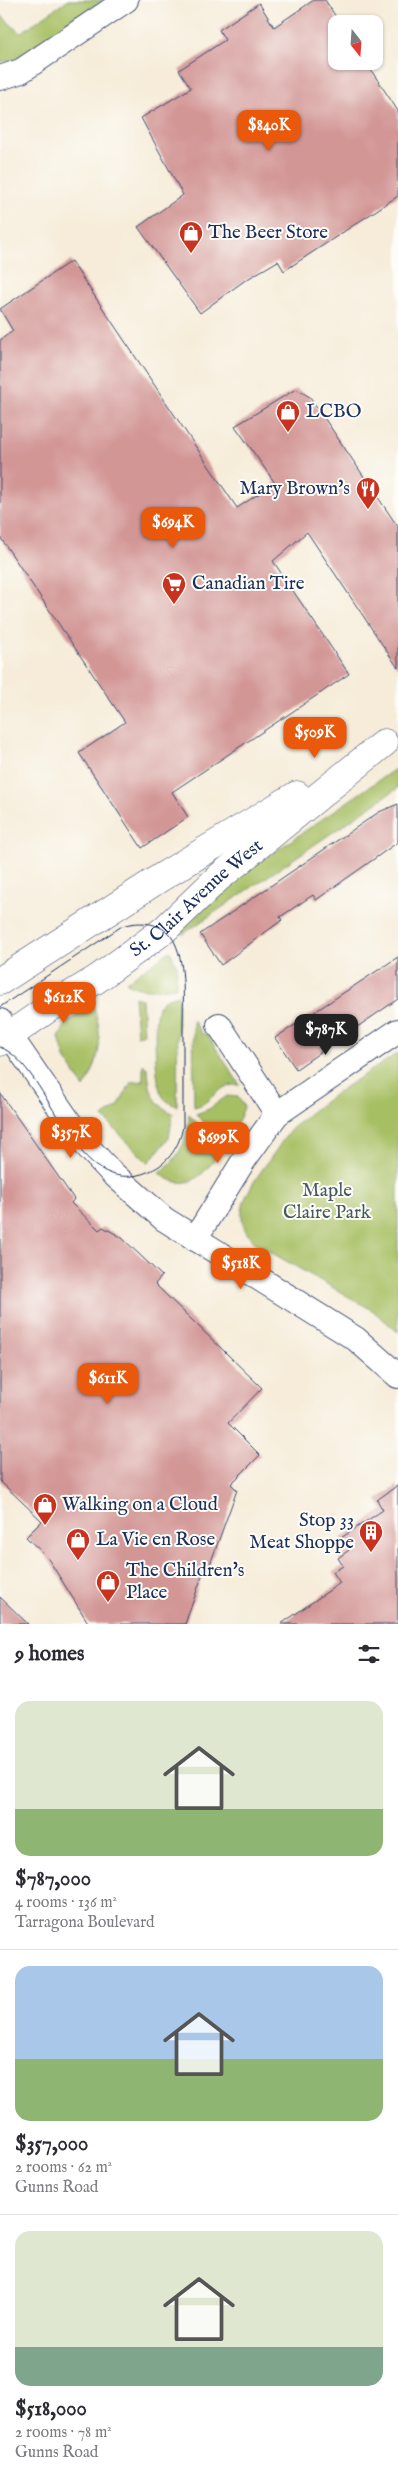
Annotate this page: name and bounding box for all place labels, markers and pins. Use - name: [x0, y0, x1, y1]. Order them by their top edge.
- pin: $840K: [234, 110, 304, 152]
- shop icon: The Beer Store: [178, 220, 204, 254]
- place label: The Beer Store: [208, 221, 328, 245]
- shop icon: LCBO: [275, 399, 301, 433]
- place label: LCBO: [306, 400, 362, 424]
- restaurant icon: Mary Brown's: [355, 476, 381, 510]
- place label: Mary Brown's: [239, 477, 350, 501]
- pin: $694K: [138, 506, 208, 549]
- supermarket icon: Canadian Tire: [161, 571, 187, 605]
- place label: Canadian Tire: [192, 572, 305, 596]
- pin: $509K: [280, 716, 350, 759]
- pin: $612K: [29, 982, 99, 1024]
- pin: $787K: [291, 1014, 361, 1056]
- pin: $357K: [36, 1116, 106, 1159]
- pin: $699K: [183, 1122, 253, 1164]
- pin: $518K: [206, 1248, 276, 1290]
- pin: $611K: [73, 1362, 143, 1405]
- shop icon: Walking on a Cloud: [32, 1492, 58, 1526]
- place label: Walking on a Cloud: [62, 1493, 219, 1517]
- place label: Stop 33 Meat Shoppe: [249, 1509, 354, 1555]
- building icon: Stop 33 Meat Shoppe: [358, 1519, 384, 1553]
- shop icon: La Vie en Rose: [65, 1527, 91, 1561]
- place label: La Vie en Rose: [96, 1528, 215, 1552]
- place label: The Children's Place: [126, 1559, 244, 1605]
- shop icon: The Children's Place: [95, 1569, 121, 1603]

